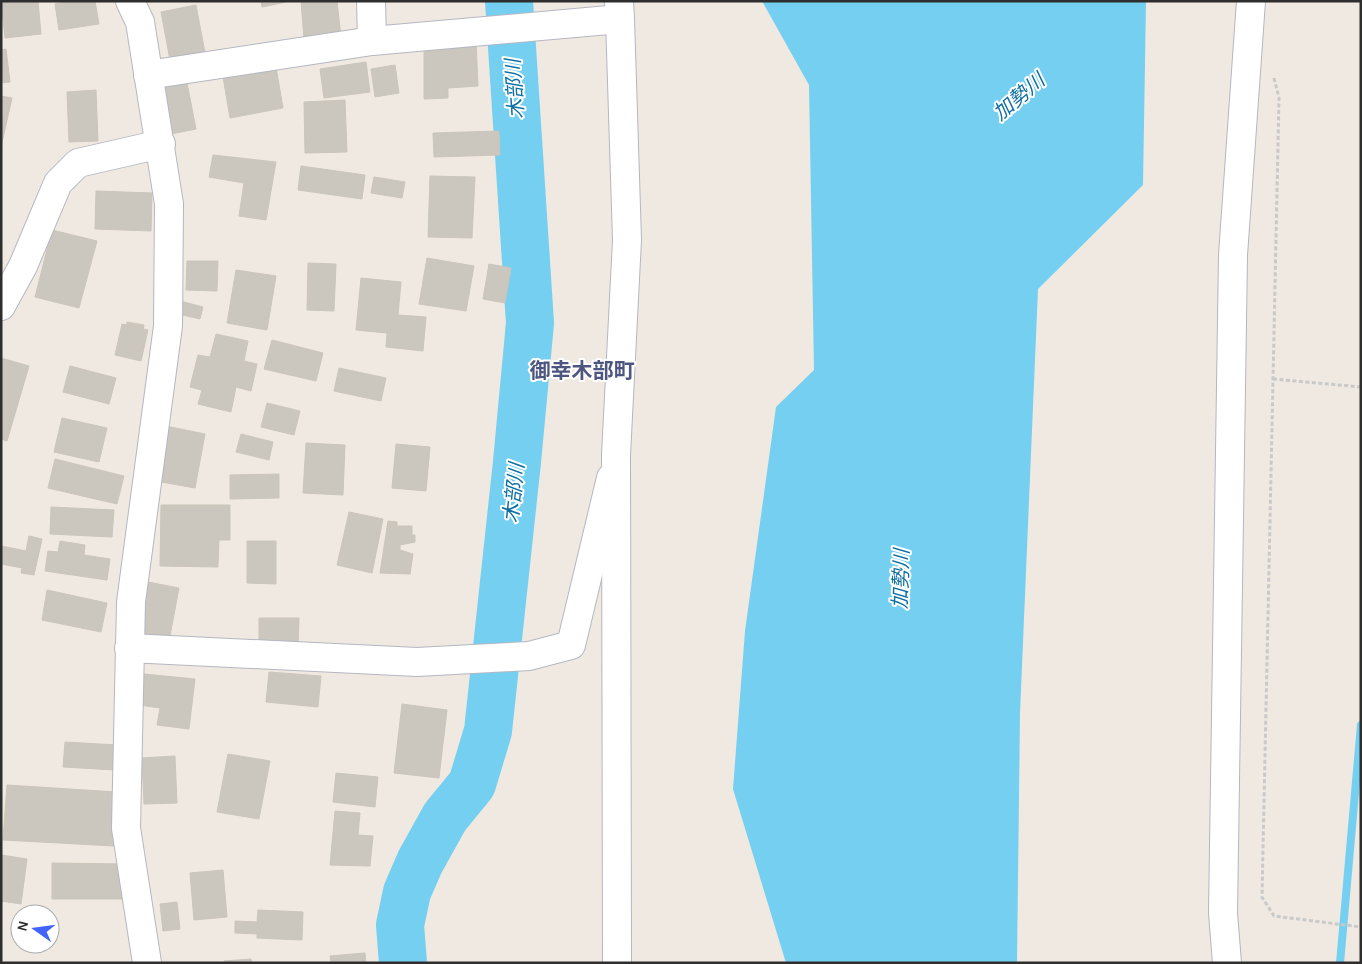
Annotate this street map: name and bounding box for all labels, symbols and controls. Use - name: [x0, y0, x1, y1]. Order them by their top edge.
- water label: 木部川: [501, 56, 529, 120]
- water label: 加勢川: [989, 68, 1051, 125]
- district label: 御幸木部町: [530, 359, 635, 383]
- water label: 木部川: [499, 460, 529, 524]
- water label: 加勢川: [888, 547, 914, 609]
- north arrow: [10, 904, 60, 954]
- text: N: [13, 919, 32, 933]

